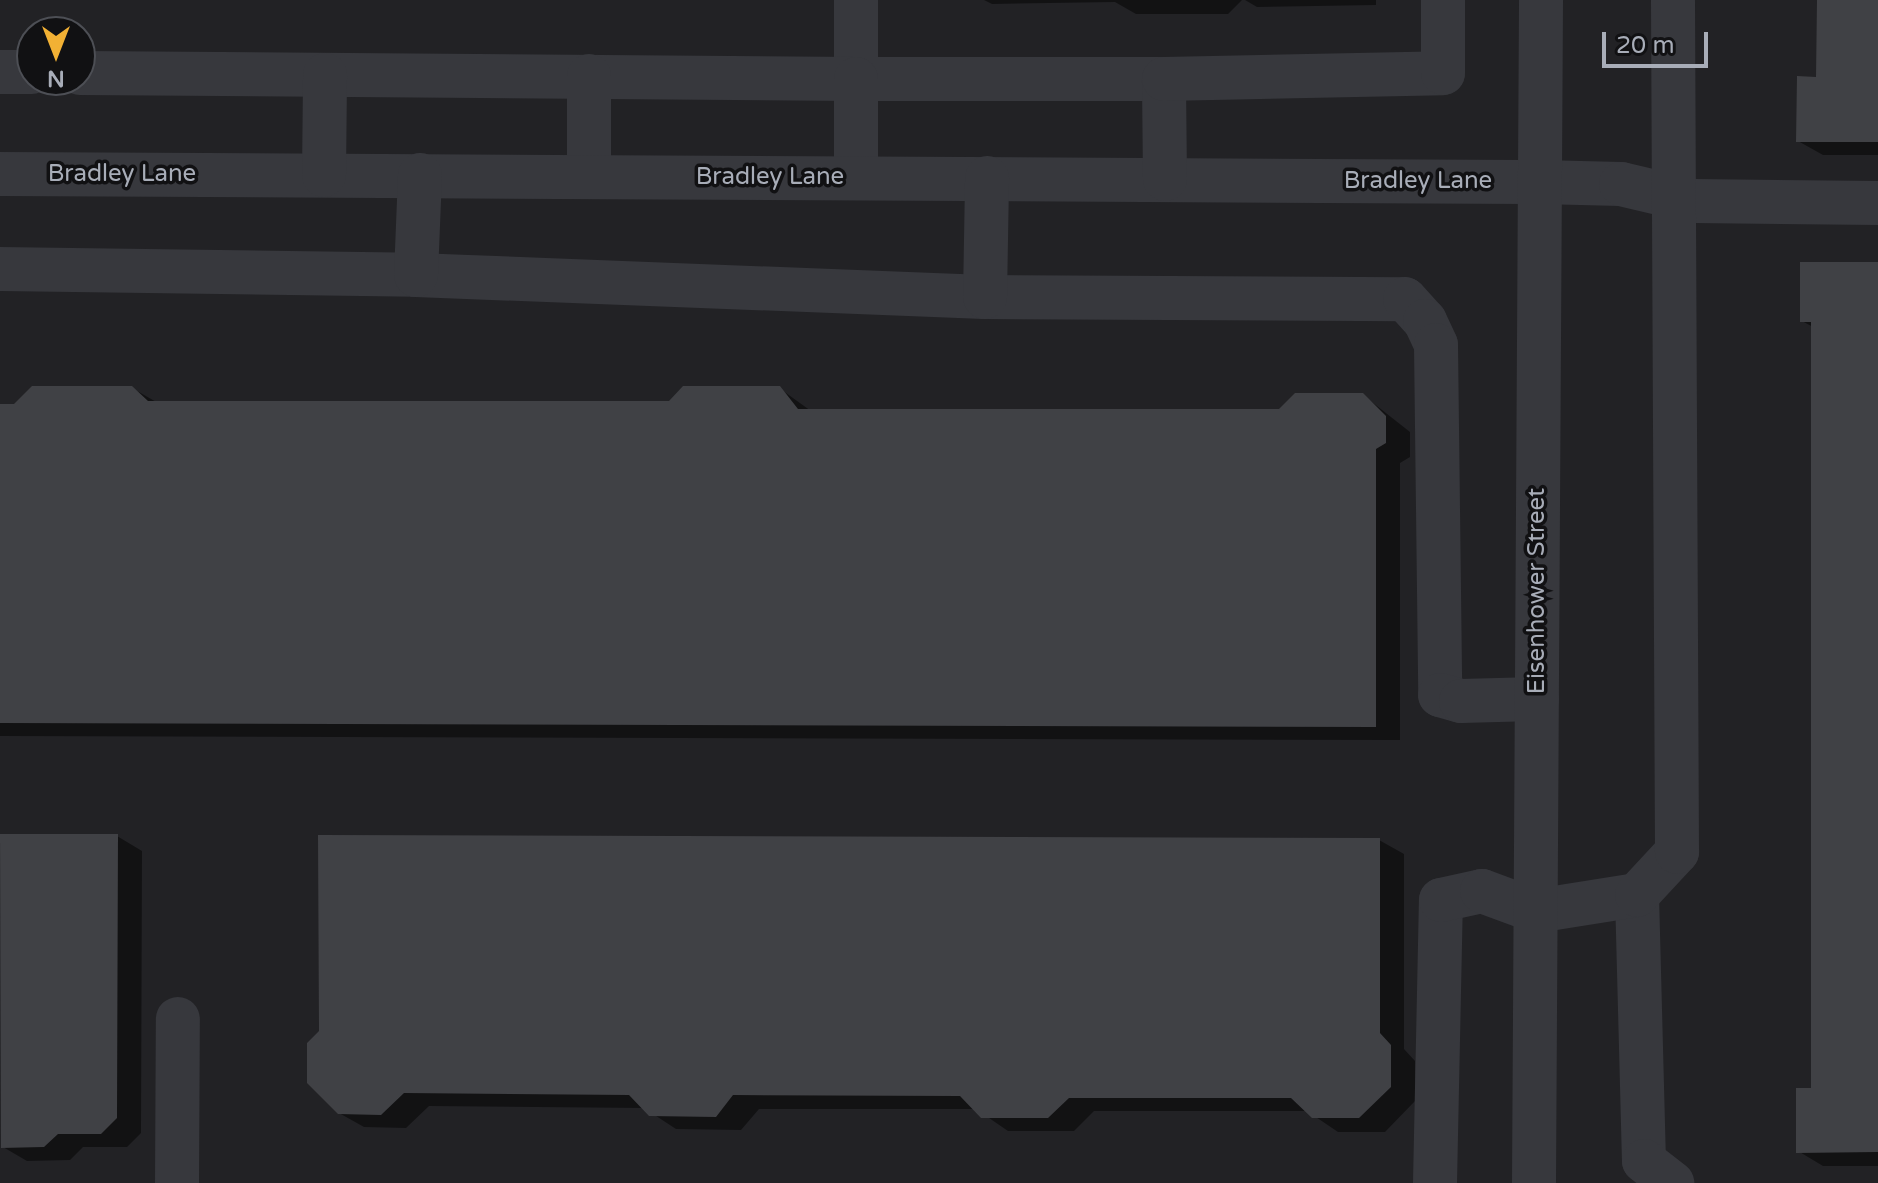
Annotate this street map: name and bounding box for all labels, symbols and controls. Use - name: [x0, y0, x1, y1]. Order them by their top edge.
- north arrow: [16, 16, 96, 96]
- scale bar: [1606, 16, 1712, 66]
- text: 20 m: [1616, 31, 1674, 60]
- text: N: [47, 65, 65, 91]
- street label: Bradley Lane: [48, 160, 196, 188]
- street label: Bradley Lane: [696, 163, 844, 191]
- street label: Bradley Lane: [1344, 167, 1492, 195]
- street label: Eisenhower Street: [1523, 488, 1551, 694]

